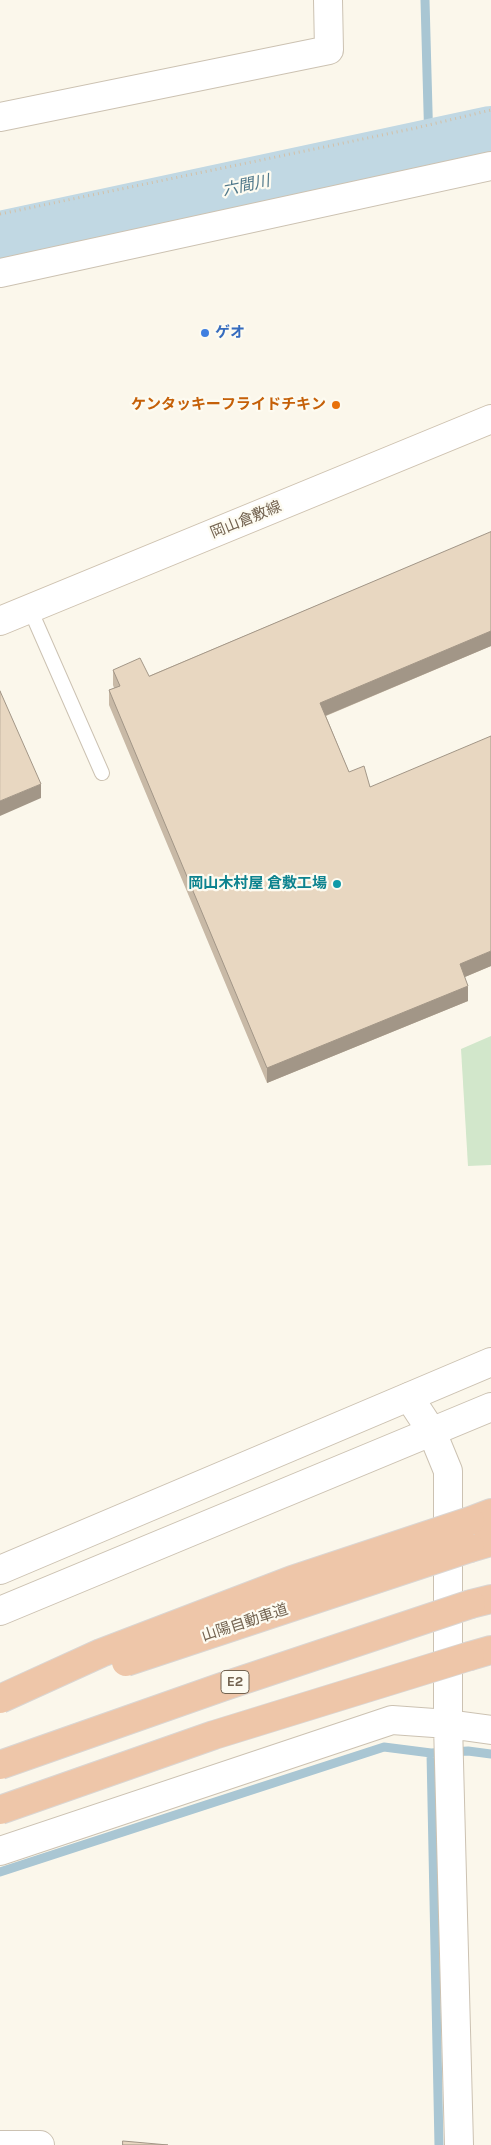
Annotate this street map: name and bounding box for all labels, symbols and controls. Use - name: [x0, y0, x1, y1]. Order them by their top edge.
- water label: 六間川: [221, 172, 271, 200]
- place label: ゲオ: [215, 324, 245, 342]
- marker: ゲオ: [199, 327, 211, 339]
- place label: ケンタッキーフライドチキン: [131, 396, 326, 414]
- marker: ケンタッキーフライドチキン: [330, 399, 342, 411]
- street label: 岡山倉敷線: [208, 498, 284, 542]
- place label: 岡山木村屋 倉敷工場: [188, 875, 327, 893]
- marker: 岡山木村屋 倉敷工場: [331, 878, 343, 890]
- street label: 山陽自動車道: [199, 1601, 291, 1645]
- road number: E2: [221, 1670, 249, 1694]

